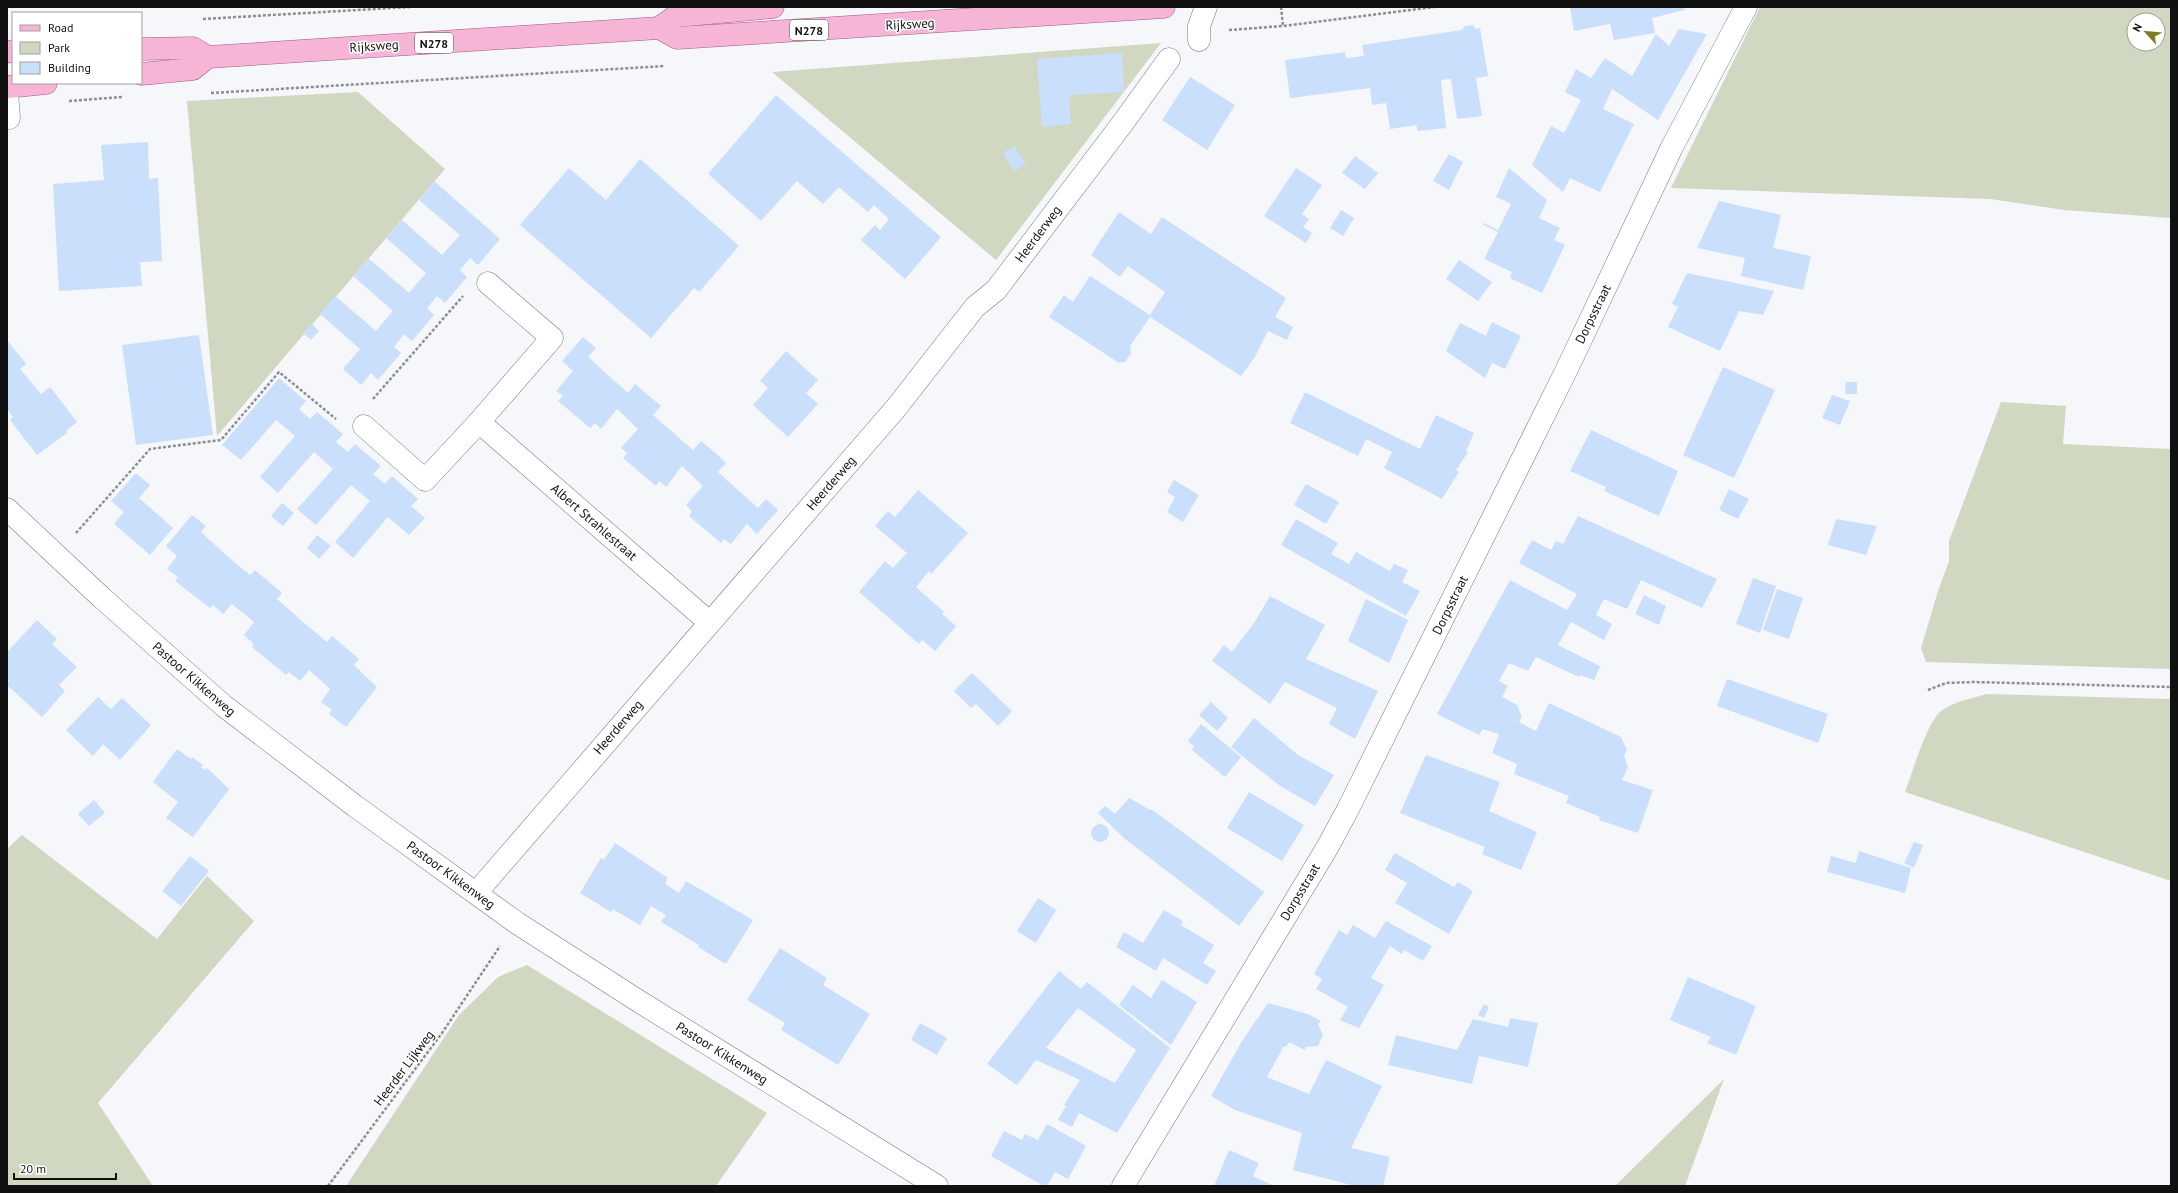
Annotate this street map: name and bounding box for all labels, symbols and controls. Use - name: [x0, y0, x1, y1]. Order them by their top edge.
- legend: [12, 12, 142, 84]
- north arrow: [2126, 12, 2166, 52]
- street label: Rijksweg: [885, 14, 935, 34]
- text: Road: [48, 20, 73, 35]
- road number: N278: [790, 20, 828, 40]
- text: N: [2129, 21, 2145, 34]
- road number: N278: [415, 33, 453, 53]
- street label: Rijksweg: [349, 36, 399, 56]
- text: Park: [48, 40, 70, 55]
- text: Building: [48, 60, 91, 75]
- street label: Heerderweg: [1011, 202, 1065, 266]
- street label: Dorpsstraat: [1571, 281, 1615, 346]
- street label: Heerderweg: [803, 452, 859, 514]
- street label: Albert Strahlestraat: [547, 480, 641, 565]
- street label: Dorpsstraat: [1428, 572, 1472, 637]
- street label: Pastoor Kikkenweg: [149, 638, 239, 720]
- street label: Heerderweg: [590, 696, 646, 758]
- street label: Pastoor Kikkenweg: [403, 837, 499, 913]
- street label: Dorpsstraat: [1276, 860, 1324, 924]
- street label: Pastoor Kikkenweg: [673, 1018, 771, 1088]
- street label: Heerder Lijkweg: [370, 1027, 438, 1109]
- scale bar: [14, 1155, 116, 1181]
- text: 20 m: [20, 1161, 46, 1176]

